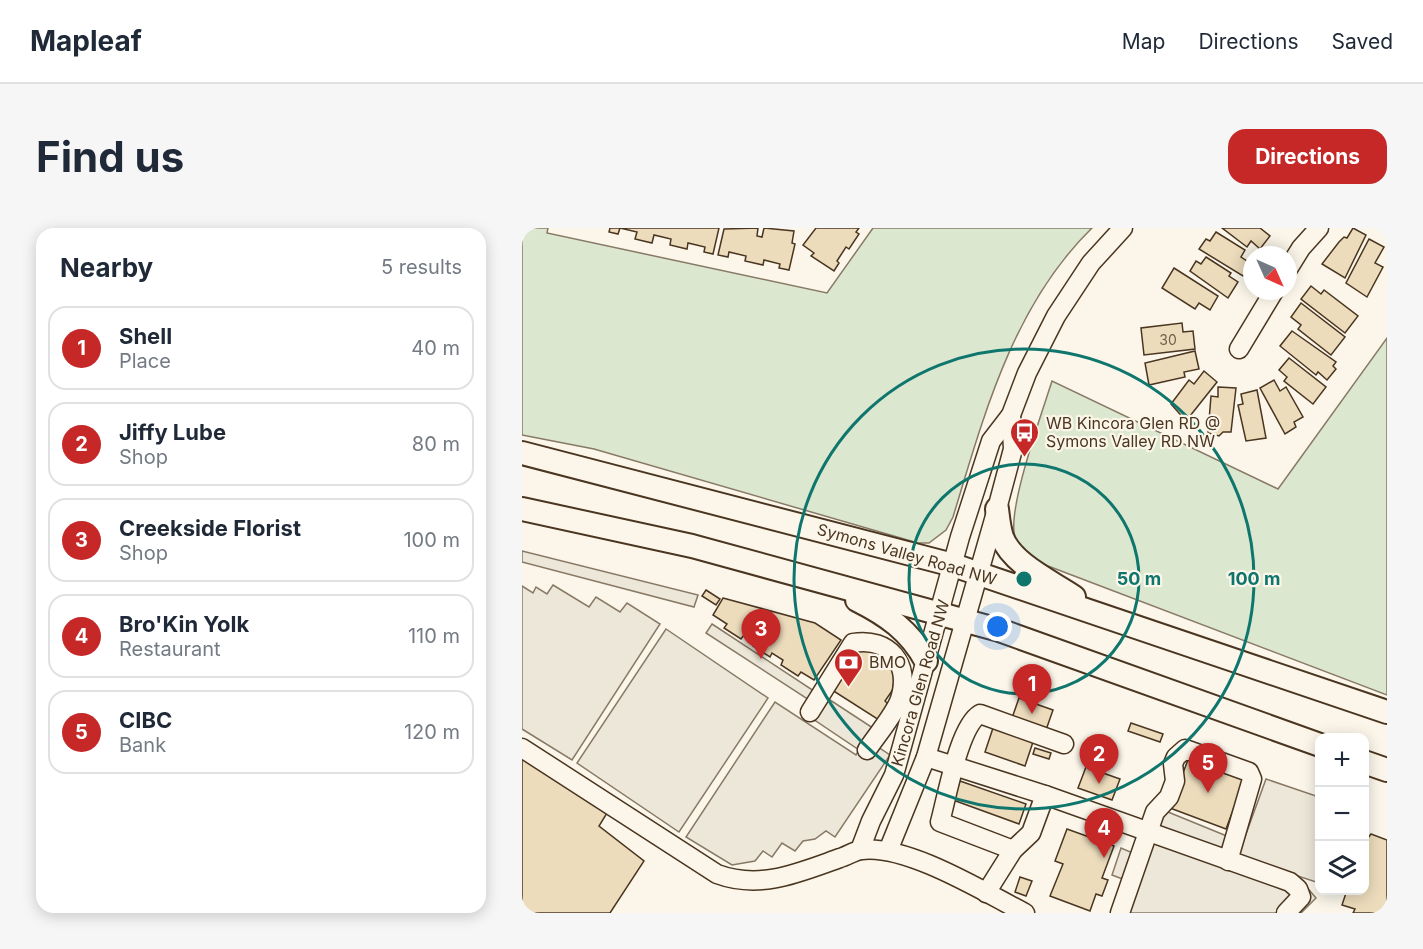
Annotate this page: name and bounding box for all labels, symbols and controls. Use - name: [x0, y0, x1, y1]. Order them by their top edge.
- text: Mapleaf: [30, 24, 142, 58]
- text: Map: [1122, 29, 1165, 54]
- text: Directions: [1198, 29, 1299, 54]
- text: Saved: [1332, 29, 1393, 54]
- button: Directions: [1228, 129, 1387, 184]
- text: Find us: [36, 131, 184, 182]
- north arrow: [1243, 246, 1297, 300]
- text: Nearby: [60, 252, 153, 283]
- text: 5 results: [381, 255, 462, 279]
- text: Shell: [119, 323, 172, 349]
- house number: 30: [1159, 331, 1177, 348]
- text: 1: [77, 336, 86, 360]
- text: 40 m: [411, 336, 460, 360]
- text: Place: [119, 349, 171, 373]
- place label: WB Kincora Glen RD @ Symons Valley RD NW: [1046, 413, 1220, 451]
- bus stop icon: WB Kincora Glen RD @ Symons Valley RD NW: [1009, 416, 1041, 458]
- text: Jiffy Lube: [119, 419, 226, 445]
- text: 2: [75, 432, 88, 456]
- text: 80 m: [412, 432, 460, 456]
- text: Shop: [119, 445, 168, 469]
- text: Creekside Florist: [119, 515, 301, 541]
- street label: Symons Valley Road NW: [815, 519, 999, 589]
- text: 3: [75, 528, 88, 552]
- text: 100 m: [403, 528, 460, 552]
- text: Shop: [119, 541, 168, 565]
- text: 50 m: [1117, 568, 1161, 589]
- text: 100 m: [1228, 568, 1280, 589]
- centre of rings: [1014, 569, 1034, 589]
- street label: Kincora Glen Road NW: [887, 597, 953, 769]
- pin: 3: [742, 610, 780, 659]
- text: Bro'Kin Yolk: [119, 611, 249, 637]
- your location: [983, 612, 1012, 641]
- text: 4: [75, 624, 88, 648]
- text: 110 m: [408, 624, 460, 648]
- text: Restaurant: [119, 637, 221, 661]
- bank icon: BMO: [832, 646, 864, 688]
- place label: BMO: [869, 652, 906, 672]
- pin: 1: [1012, 664, 1052, 714]
- text: CIBC: [119, 707, 172, 733]
- text: 5: [75, 720, 88, 744]
- text: 120 m: [404, 720, 460, 744]
- text: Bank: [119, 733, 166, 757]
- map controls: [1315, 733, 1369, 895]
- button: +: [1315, 733, 1369, 787]
- pin: 2: [1080, 734, 1118, 784]
- pin: 5: [1188, 744, 1228, 793]
- button: −: [1315, 787, 1369, 841]
- pin: 4: [1084, 808, 1124, 858]
- button: layers: [1315, 841, 1369, 895]

